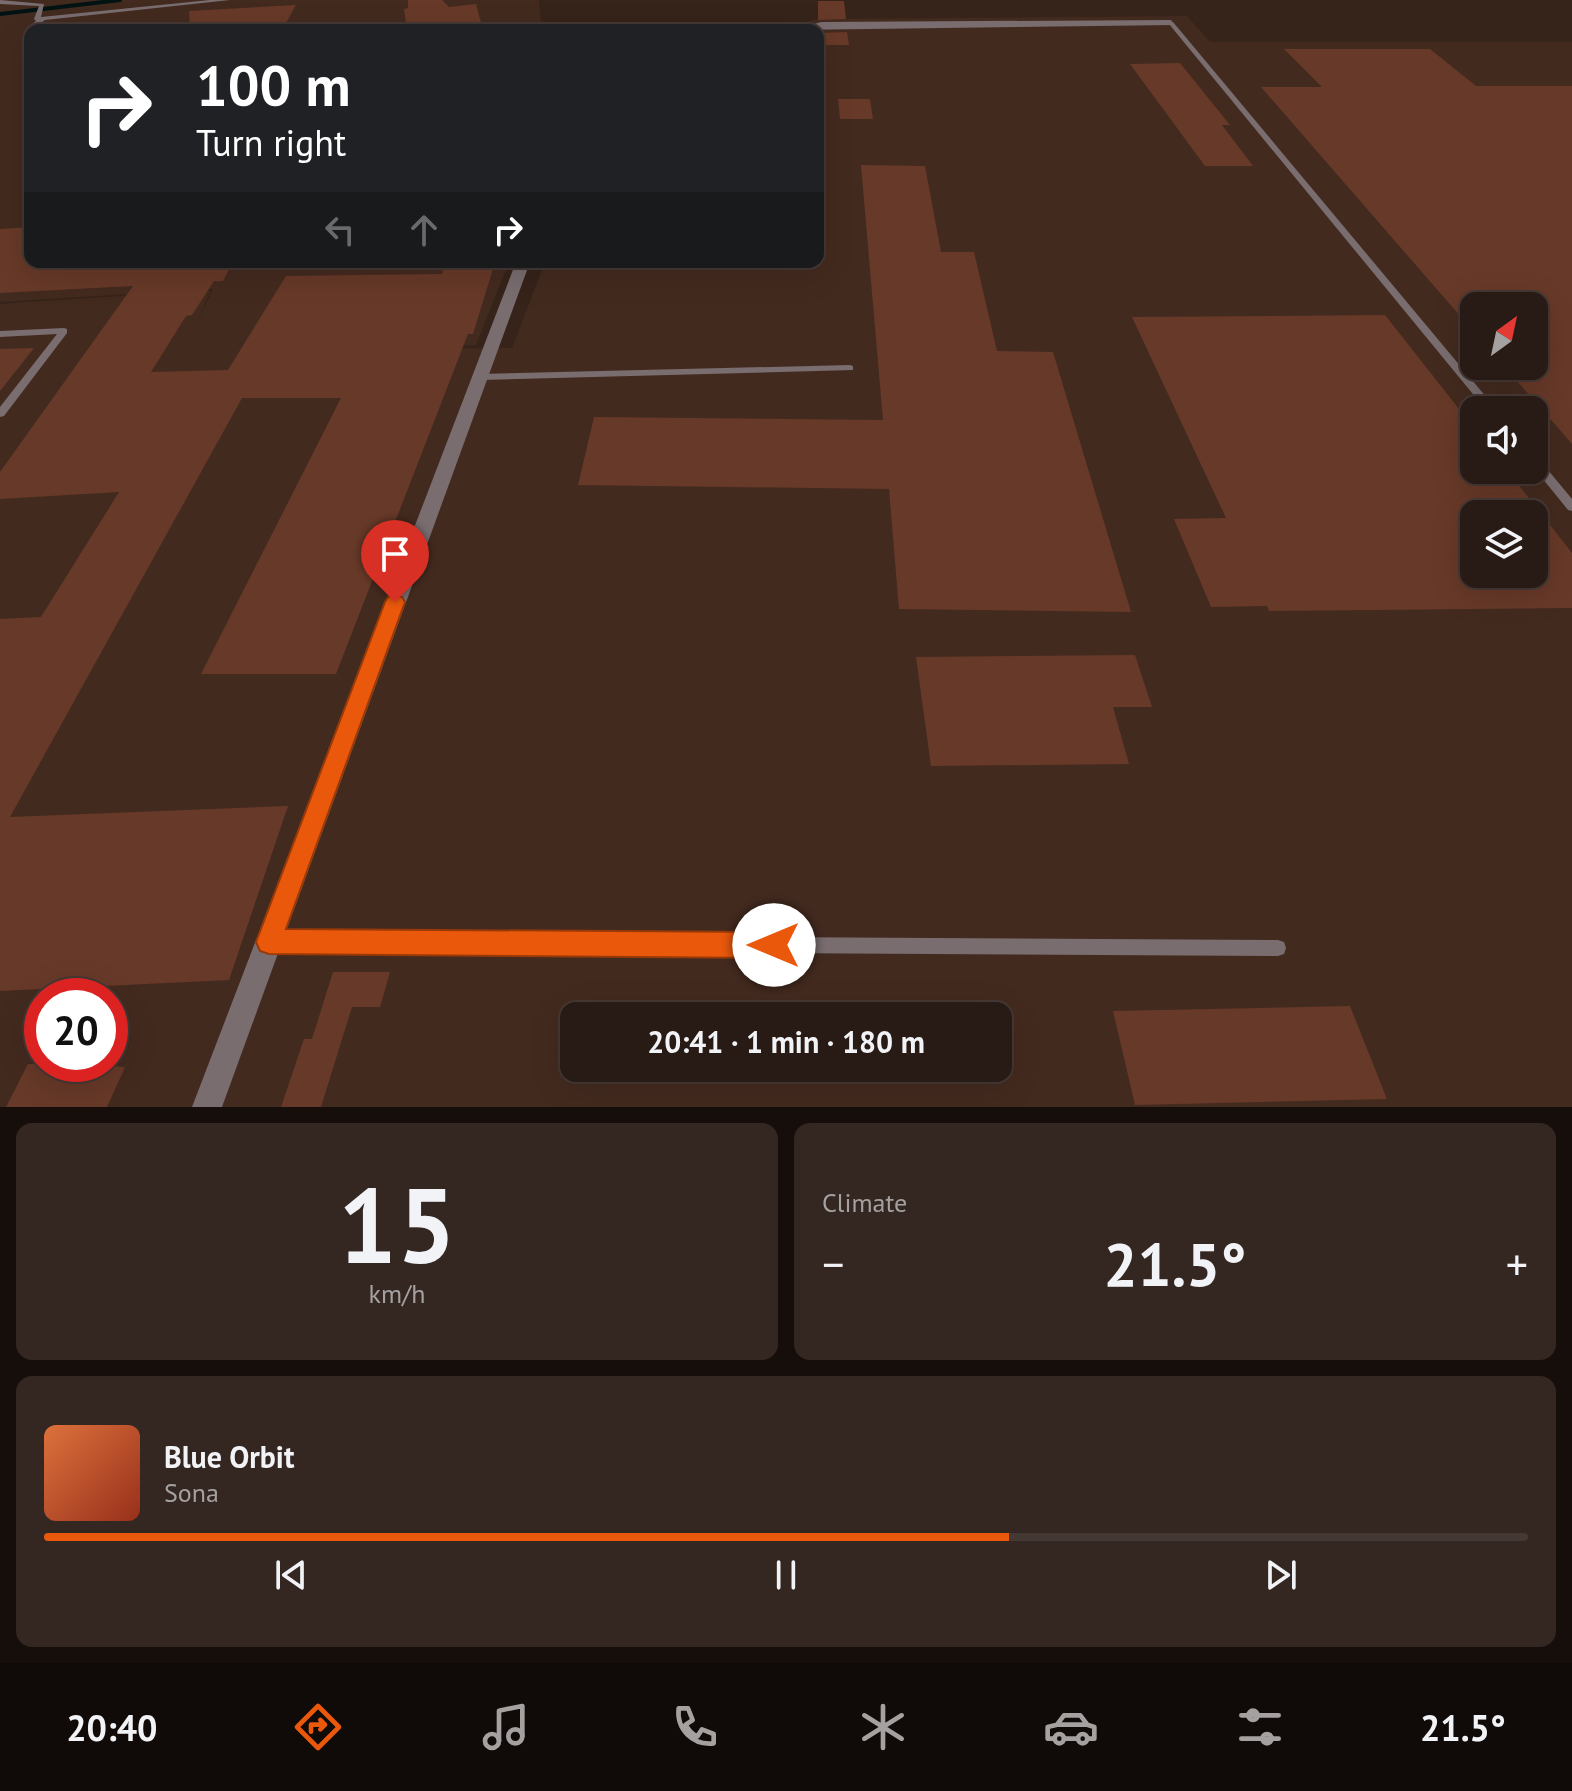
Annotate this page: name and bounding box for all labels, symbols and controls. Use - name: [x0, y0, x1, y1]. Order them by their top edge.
- text: 100 m: [196, 49, 351, 121]
- icon: right: [64, 56, 168, 160]
- text: Turn right: [196, 119, 346, 166]
- icon: left: [318, 208, 362, 252]
- icon: ahead: [402, 208, 446, 252]
- icon: right: [486, 208, 530, 252]
- north arrow: [1460, 292, 1548, 380]
- map controls: [1460, 292, 1548, 588]
- button: sound: [1460, 396, 1548, 484]
- button: layers: [1460, 500, 1548, 588]
- pin: [361, 520, 429, 602]
- icon: arrive: [373, 532, 417, 576]
- position arrow: [732, 903, 816, 987]
- speed limit sign: 20: [24, 978, 128, 1082]
- text: 20:41 · 1 min · 180 m: [647, 1022, 925, 1061]
- text: 15: [338, 1157, 456, 1292]
- text: Climate: [822, 1186, 907, 1219]
- text: 21.5°: [1103, 1225, 1247, 1303]
- text: −: [822, 1235, 844, 1292]
- text: +: [1506, 1235, 1528, 1292]
- text: km/h: [369, 1277, 426, 1310]
- text: Blue Orbit: [164, 1437, 294, 1476]
- text: Sona: [164, 1476, 219, 1509]
- icon: previous: [269, 1553, 313, 1597]
- icon: pause: [764, 1553, 808, 1597]
- icon: next: [1259, 1553, 1303, 1597]
- icon: directions: [290, 1699, 346, 1755]
- icon: music: [478, 1699, 534, 1755]
- icon: phone: [667, 1699, 723, 1755]
- icon: climate: [855, 1699, 911, 1755]
- icon: car: [1043, 1699, 1099, 1755]
- icon: filters: [1232, 1699, 1288, 1755]
- text: 20:40: [66, 1704, 158, 1751]
- text: 21.5°: [1420, 1704, 1506, 1751]

